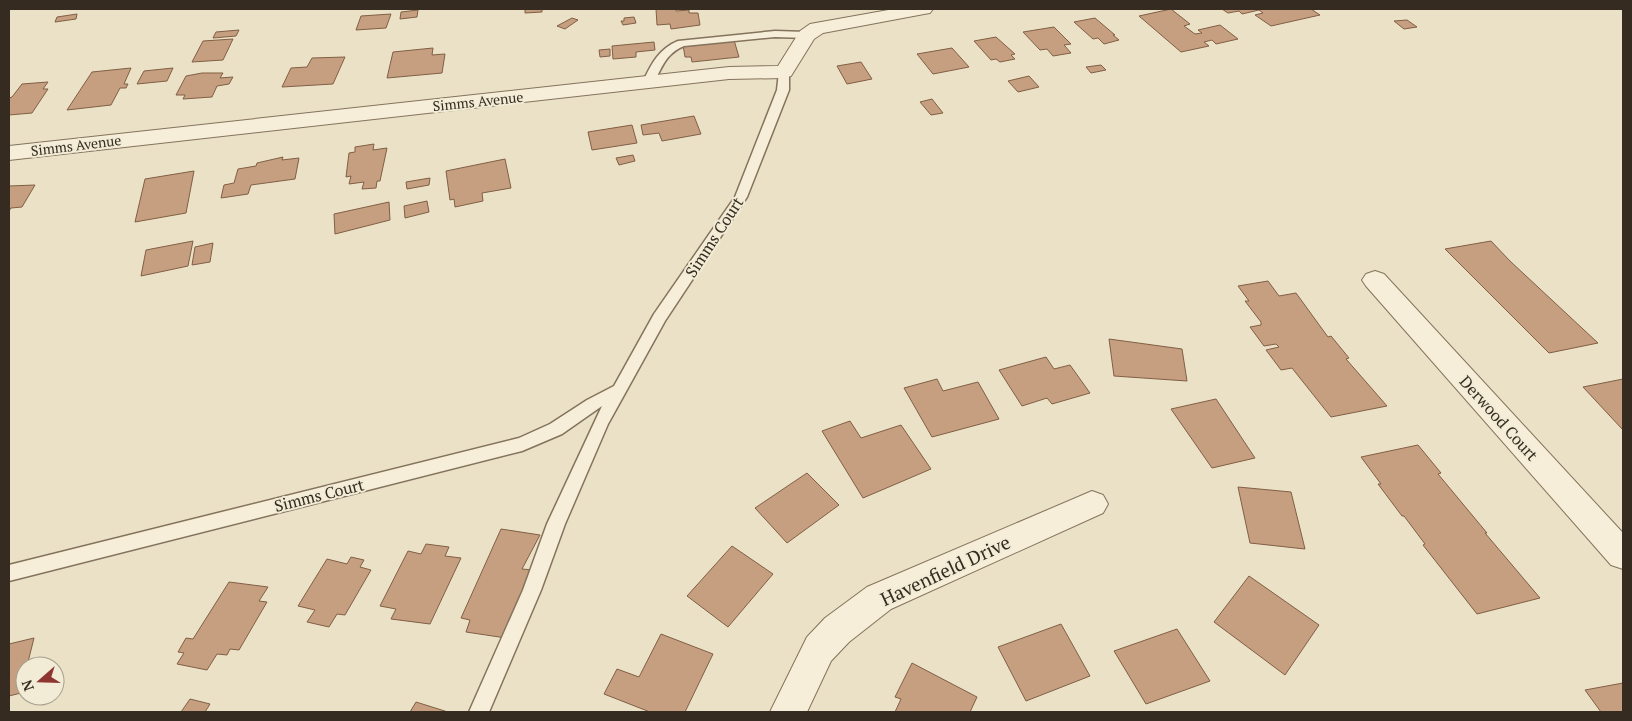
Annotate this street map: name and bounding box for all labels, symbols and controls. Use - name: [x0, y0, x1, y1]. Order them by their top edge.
- street label: Simms Avenue: [432, 87, 524, 115]
- street label: Simms Avenue: [30, 130, 122, 160]
- street label: Simms Court: [680, 192, 748, 282]
- street label: Derwood Court: [1455, 371, 1543, 465]
- street label: Simms Court: [272, 473, 366, 517]
- street label: Havenfield Drive: [876, 529, 1014, 611]
- north arrow: [15, 656, 65, 706]
- text: N: [16, 677, 38, 694]

